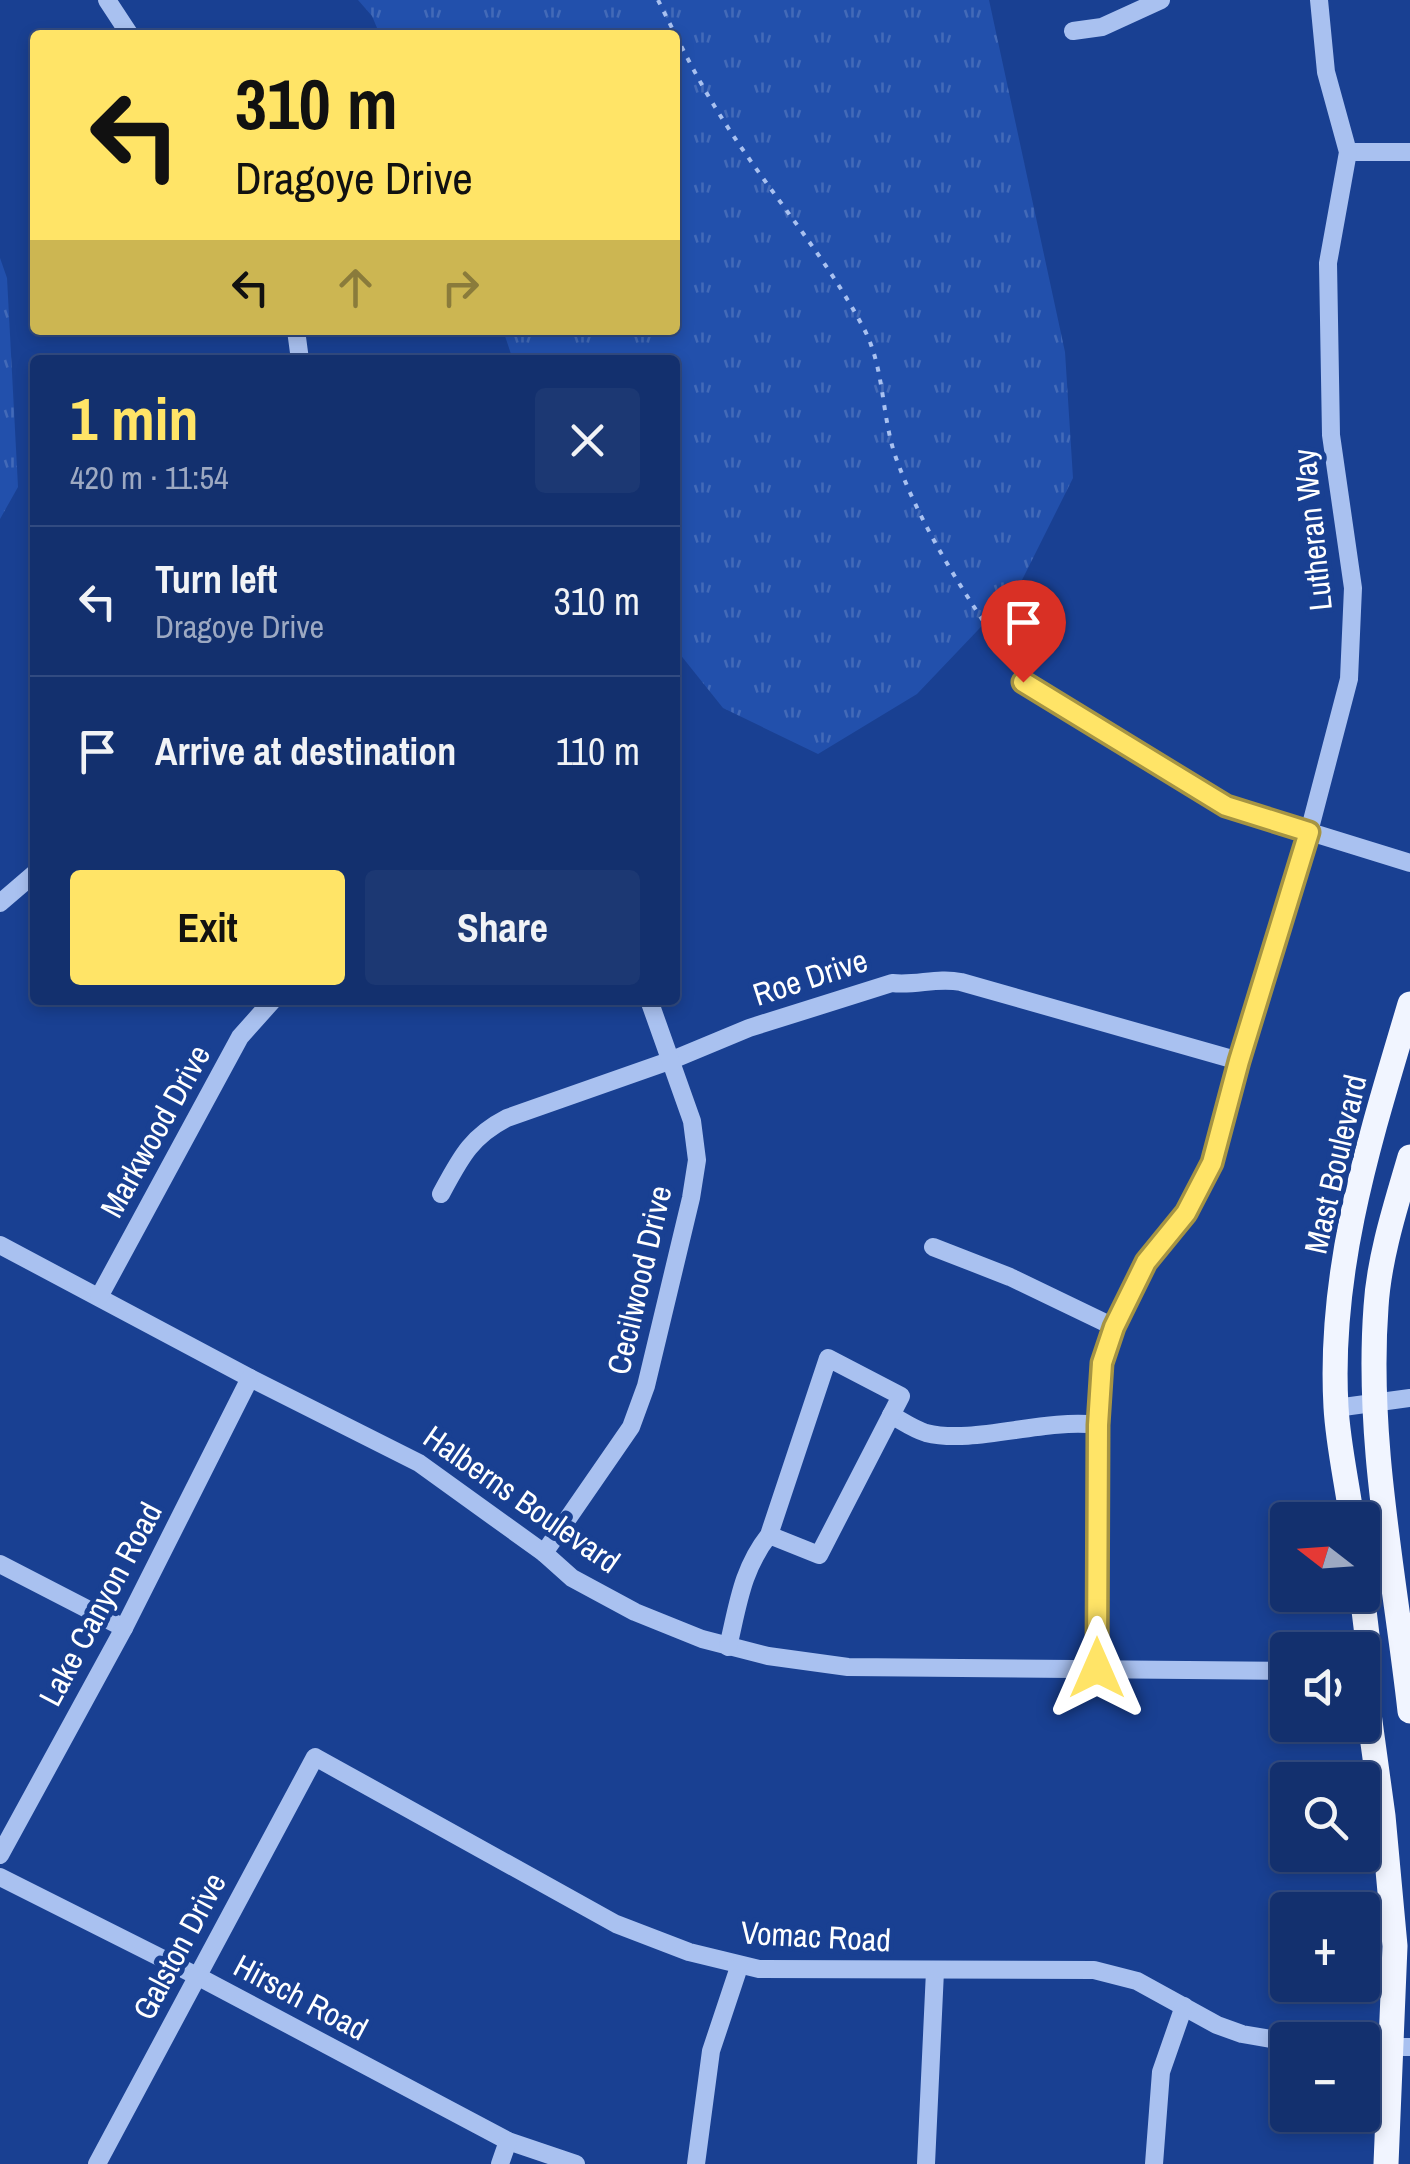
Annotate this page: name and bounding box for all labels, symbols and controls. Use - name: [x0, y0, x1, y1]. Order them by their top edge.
- text: 310 m: [235, 57, 398, 151]
- icon: left: [70, 70, 200, 200]
- text: Dragoye Drive: [235, 147, 473, 208]
- icon: left: [223, 260, 278, 315]
- icon: ahead: [328, 260, 383, 315]
- icon: right: [433, 260, 488, 315]
- text: 1 min: [70, 378, 199, 459]
- button: close: [535, 388, 640, 493]
- street label: Lutheran Way: [1282, 447, 1342, 613]
- text: 420 m · 11:54: [70, 456, 229, 499]
- text: Turn left: [155, 554, 277, 605]
- icon: left: [70, 574, 125, 629]
- text: 310 m: [553, 576, 640, 627]
- pin: [981, 580, 1066, 683]
- icon: arrive: [996, 595, 1051, 650]
- text: Dragoye Drive: [155, 605, 324, 648]
- icon: arrive: [70, 724, 125, 779]
- text: Arrive at destination: [155, 726, 456, 777]
- text: 110 m: [556, 726, 640, 777]
- button: Exit: [70, 870, 345, 985]
- button: Share: [365, 870, 640, 985]
- street label: Roe Drive: [747, 938, 873, 1016]
- street label: Markwood Drive: [90, 1037, 220, 1225]
- street label: Mast Boulevard: [1294, 1070, 1376, 1258]
- street label: Cecilwood Drive: [596, 1181, 682, 1379]
- street label: Halberns Boulevard: [415, 1415, 629, 1583]
- street label: Lake Canyon Road: [28, 1495, 172, 1713]
- north arrow: [1270, 1502, 1380, 1612]
- map controls: [1270, 1502, 1380, 2132]
- position arrow: [1045, 1616, 1149, 1720]
- button: sound: [1270, 1632, 1380, 1742]
- button: search: [1270, 1762, 1380, 1872]
- street label: Galston Drive: [122, 1865, 236, 2027]
- button: +: [1270, 1892, 1380, 2002]
- street label: Vomac Road: [740, 1911, 892, 1961]
- street label: Hirsch Road: [227, 1944, 375, 2050]
- button: −: [1270, 2022, 1380, 2132]

